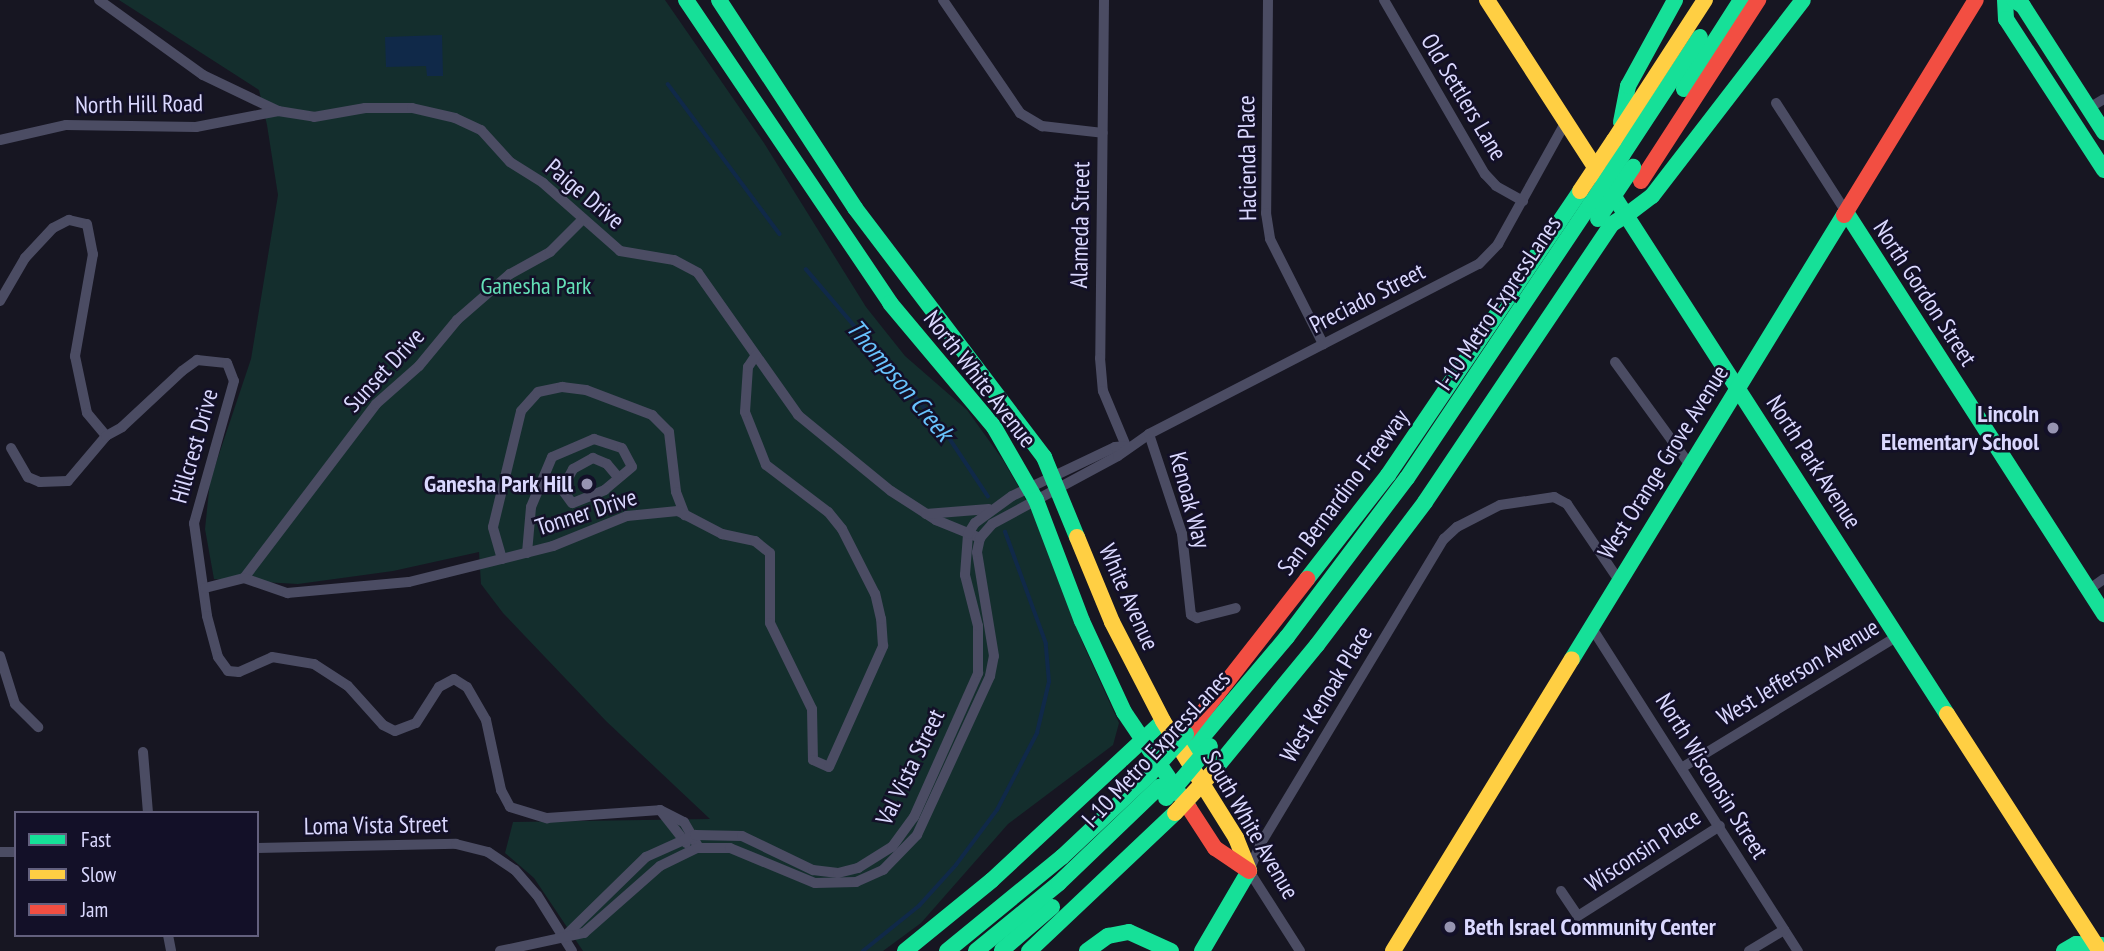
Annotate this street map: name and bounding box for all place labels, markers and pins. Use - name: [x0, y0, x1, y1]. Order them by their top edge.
- place label: Lincoln Elementary School: [1880, 400, 2039, 456]
- marker: Lincoln Elementary School: [2045, 420, 2061, 436]
- place label: Ganesha Park Hill: [423, 470, 573, 498]
- marker: Ganesha Park Hill: [579, 476, 595, 492]
- place label: Beth Israel Community Center: [1464, 913, 1717, 941]
- marker: Beth Israel Community Center: [1442, 919, 1458, 935]

